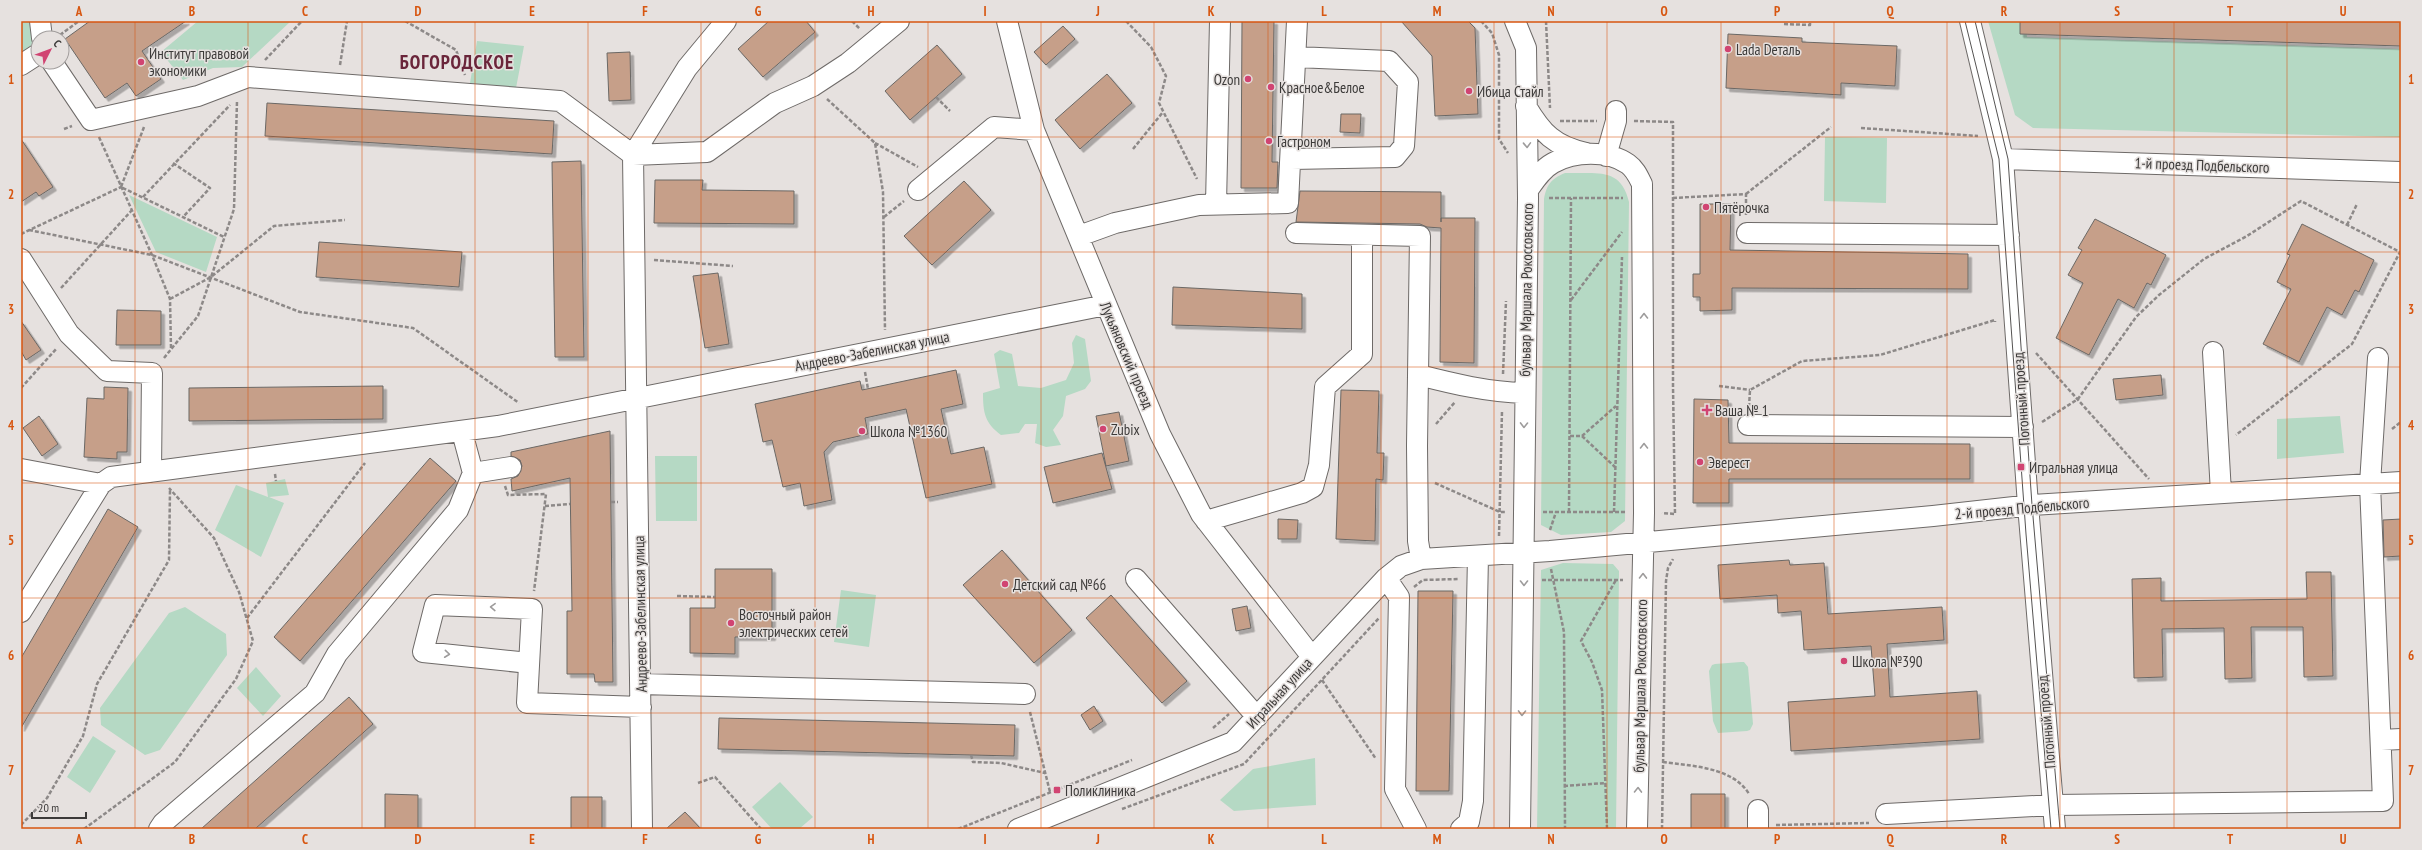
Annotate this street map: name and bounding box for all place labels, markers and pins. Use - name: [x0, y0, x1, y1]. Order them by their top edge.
- place label: Lada Dеталь: [1736, 40, 1801, 59]
- place label: Институт правовой экономики: [149, 44, 249, 80]
- marker: Lada Dеталь: [1723, 44, 1733, 54]
- marker: Институт правовой экономики: [136, 57, 146, 67]
- place label: Ozon: [1214, 70, 1240, 89]
- marker: Ozon: [1243, 74, 1253, 84]
- place label: Красное&Белое: [1279, 78, 1365, 97]
- marker: Красное&Белое: [1266, 82, 1276, 92]
- place label: Ибица Стайл: [1477, 82, 1544, 101]
- marker: Ибица Стайл: [1464, 86, 1474, 96]
- place label: Гастроном: [1277, 132, 1331, 151]
- marker: Гастроном: [1264, 136, 1274, 146]
- place label: Пятёрочка: [1714, 198, 1769, 217]
- marker: Пятёрочка: [1701, 202, 1711, 212]
- place label: Ваша № 1: [1715, 401, 1768, 420]
- marker: Ваша № 1: [1702, 405, 1712, 415]
- place label: Zubix: [1111, 420, 1140, 439]
- place label: Школа №1360: [870, 422, 948, 441]
- marker: Zubix: [1098, 424, 1108, 434]
- marker: Школа №1360: [857, 426, 867, 436]
- place label: Эверест: [1708, 453, 1750, 472]
- marker: Эверест: [1695, 457, 1705, 467]
- place label: Игральная улица: [2029, 458, 2118, 477]
- marker: Игральная улица: [2016, 462, 2026, 472]
- place label: Детский сад №66: [1013, 575, 1106, 594]
- marker: Детский сад №66: [1000, 579, 1010, 589]
- place label: Восточный район электрических сетей: [739, 605, 848, 641]
- marker: Восточный район электрических сетей: [726, 618, 736, 628]
- place label: Школа №390: [1852, 652, 1923, 671]
- marker: Школа №390: [1839, 656, 1849, 666]
- place label: Поликлиника: [1065, 781, 1136, 800]
- marker: Поликлиника: [1052, 785, 1062, 795]

